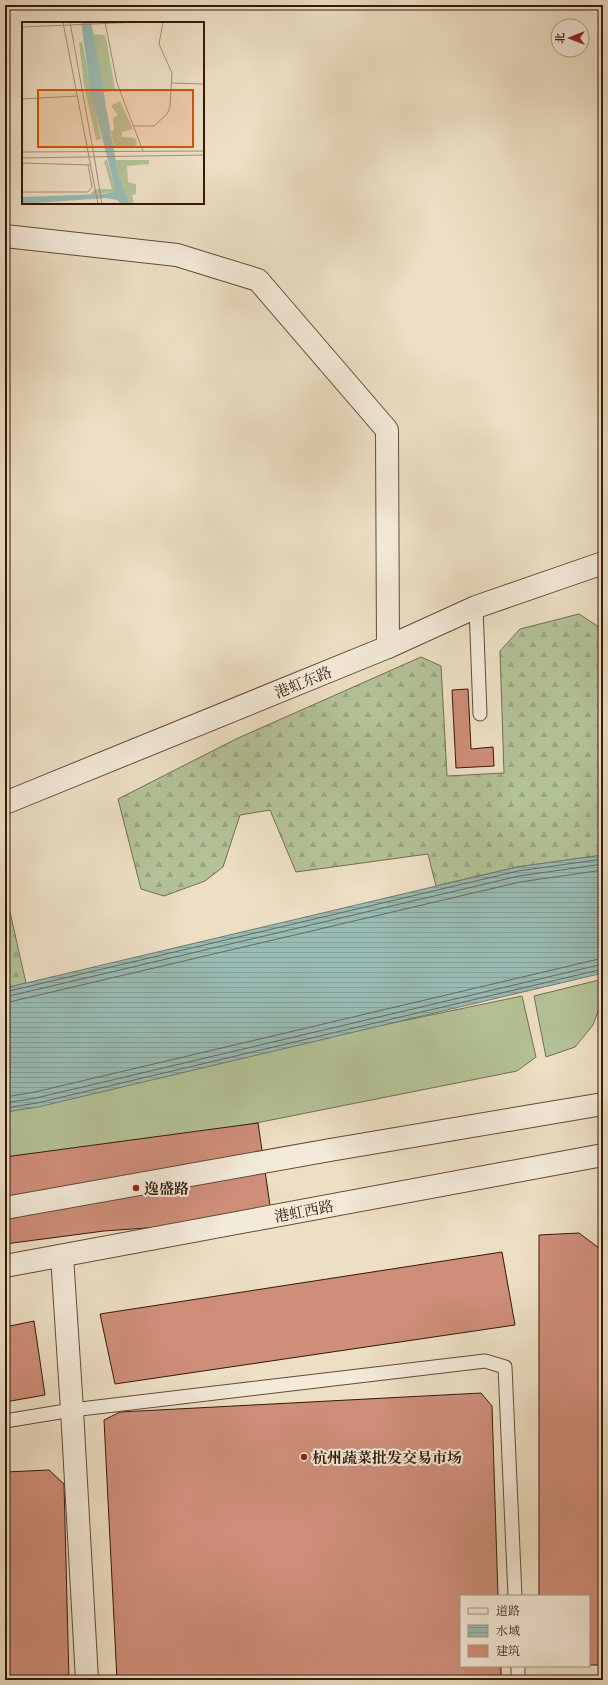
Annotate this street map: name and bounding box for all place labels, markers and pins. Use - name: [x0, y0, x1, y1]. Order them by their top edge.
- place label: 逸盛路: [144, 1179, 189, 1198]
- marker: 逸盛路: [131, 1183, 141, 1193]
- place label: 杭州蔬菜批发交易市场: [312, 1448, 462, 1467]
- marker: 杭州蔬菜批发交易市场: [299, 1452, 309, 1462]

